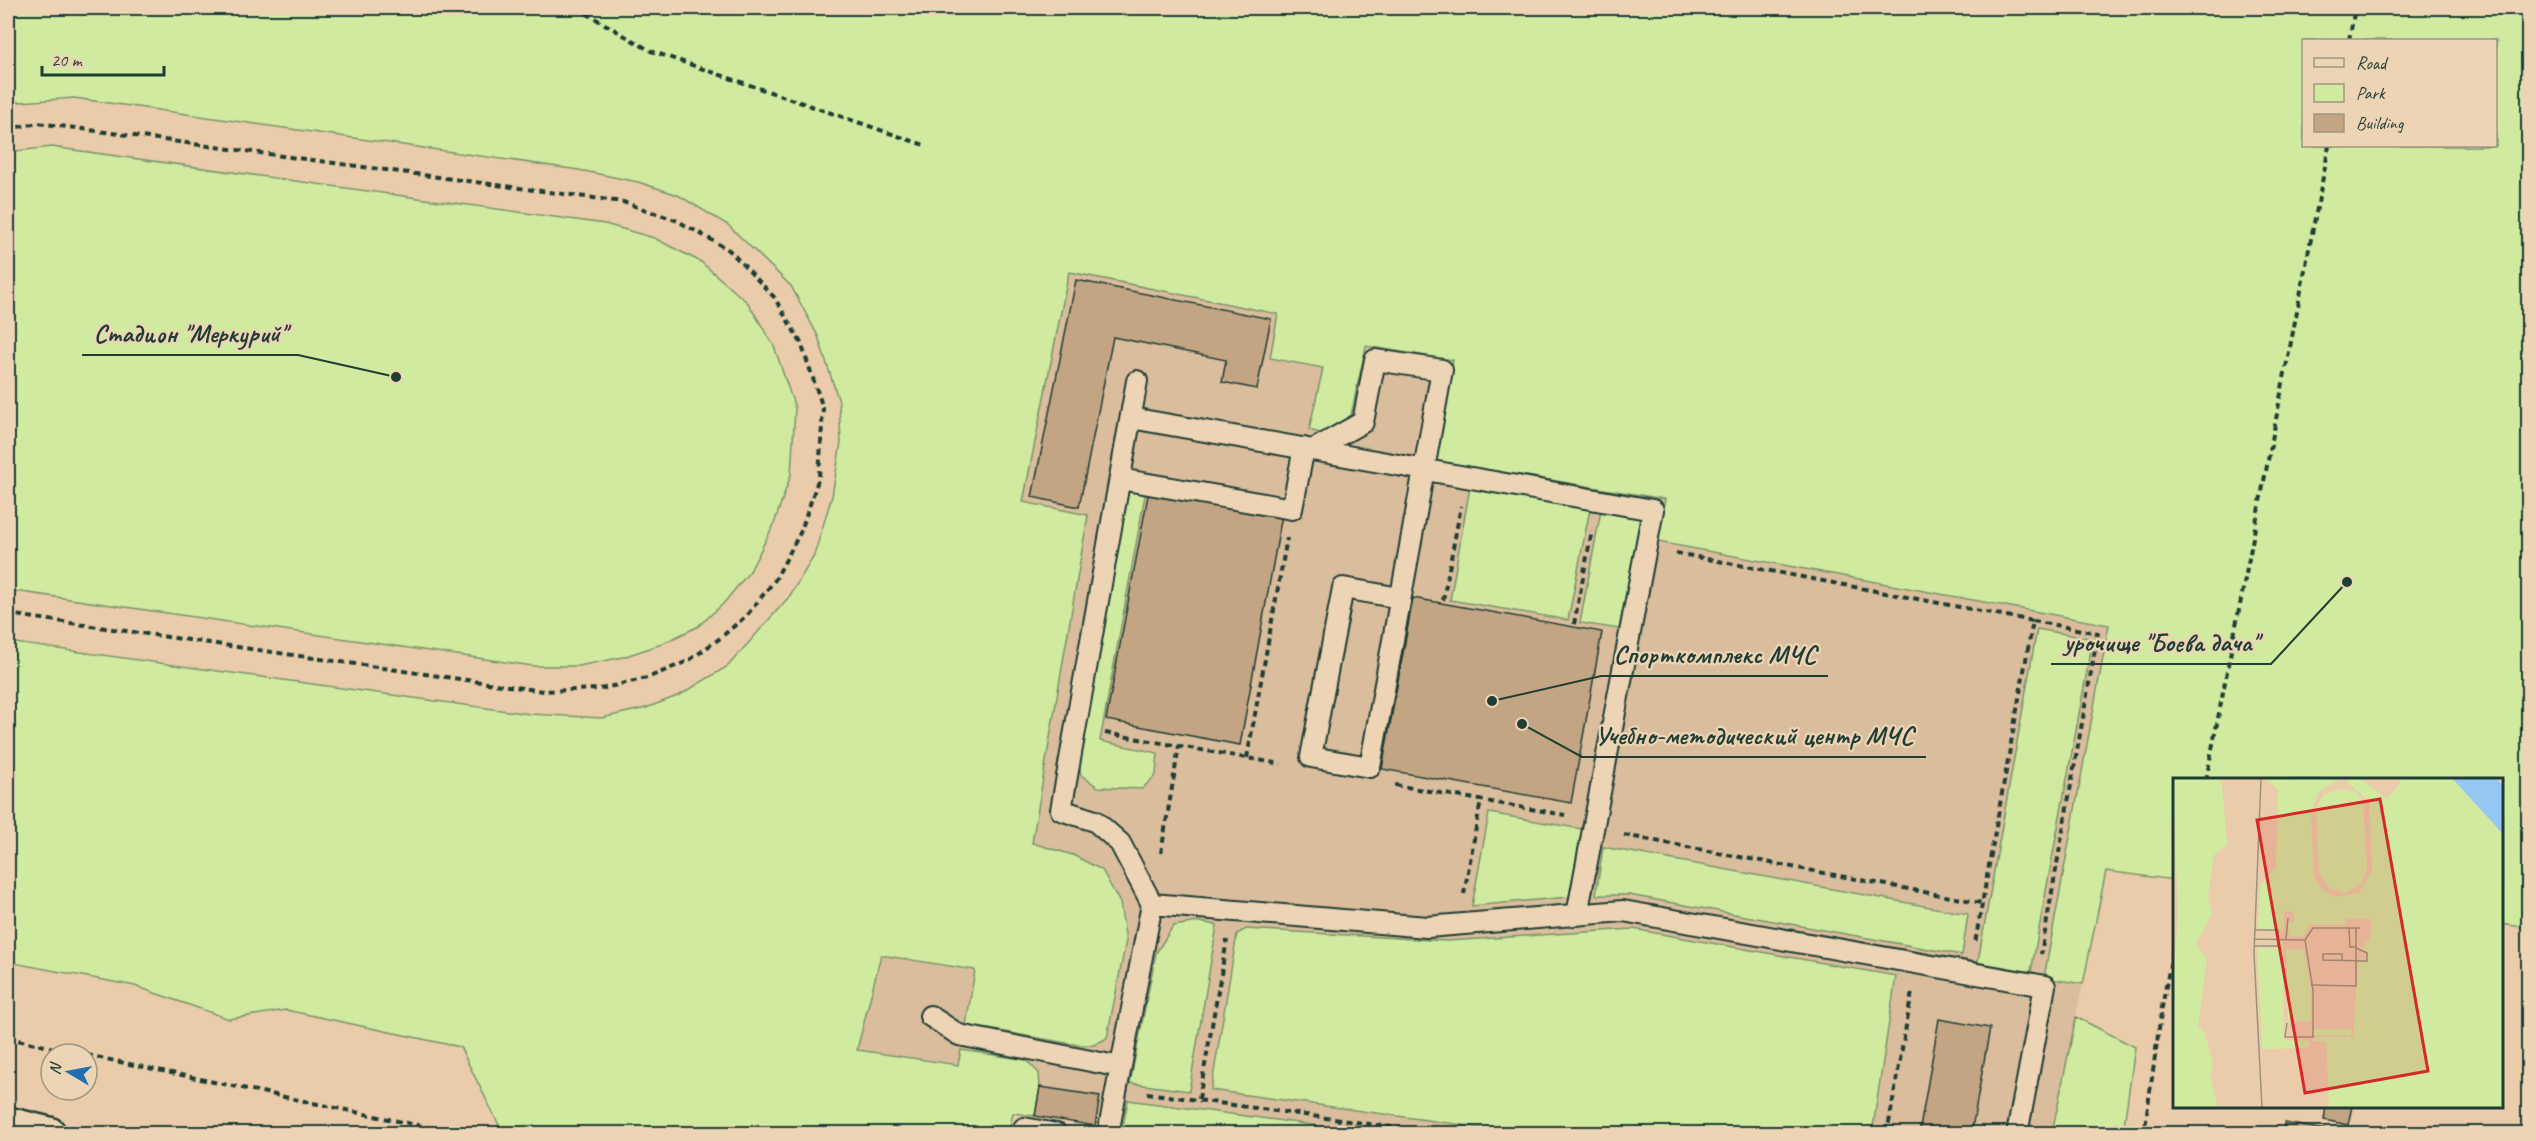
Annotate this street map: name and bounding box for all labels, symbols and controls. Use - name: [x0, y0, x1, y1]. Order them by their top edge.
- scale bar: [42, 39, 164, 77]
- legend: [2302, 39, 2497, 147]
- text: 20 m: [51, 49, 84, 71]
- text: Road: [2356, 52, 2389, 74]
- text: Park: [2356, 82, 2386, 104]
- text: Building: [2356, 112, 2405, 134]
- callout: Стадион "Меркурий": [82, 311, 298, 355]
- text: Стадион "Меркурий": [94, 317, 292, 350]
- callout: урочище "Боева дача": [2051, 620, 2271, 664]
- text: урочище "Боева дача": [2062, 626, 2264, 659]
- callout: Спорткомплекс МЧС: [1601, 632, 1828, 676]
- text: Спорткомплекс МЧС: [1614, 638, 1820, 671]
- callout: Учебно-методический центр МЧС: [1582, 713, 1926, 757]
- text: Учебно-методический центр МЧС: [1594, 719, 1917, 752]
- inset map: [2173, 778, 2503, 1108]
- north arrow: [39, 1042, 99, 1102]
- text: N: [45, 1060, 66, 1076]

